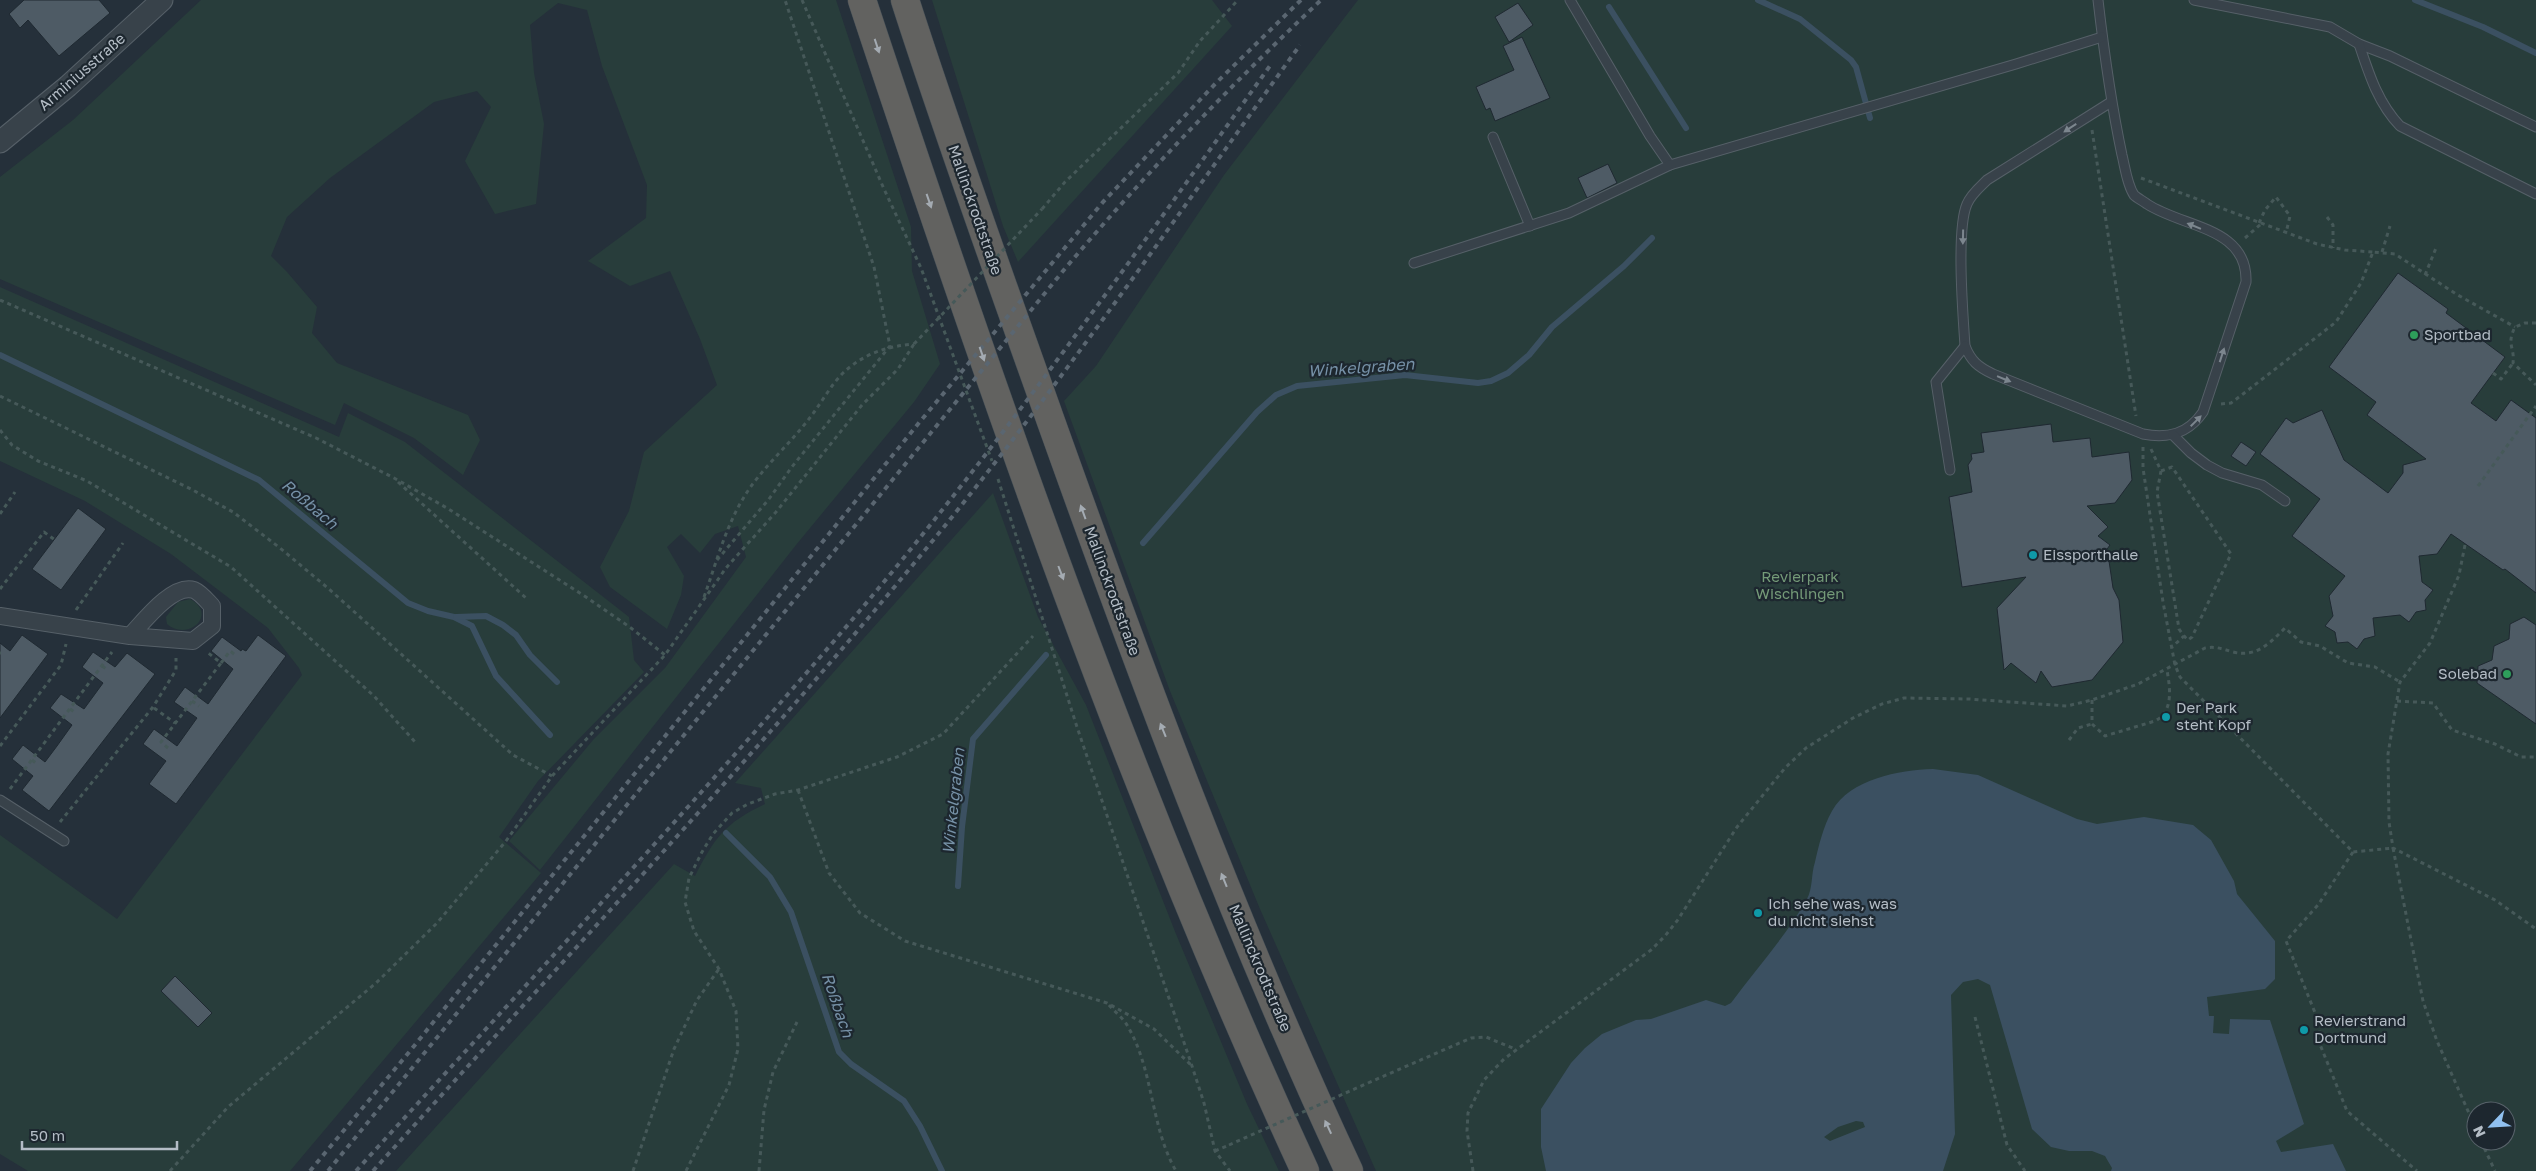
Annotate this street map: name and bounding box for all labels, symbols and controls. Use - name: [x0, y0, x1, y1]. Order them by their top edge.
- street label: Arminiusstraße: [34, 29, 129, 114]
- one-way arrow: [874, 39, 882, 54]
- one-way arrow: [2063, 123, 2076, 133]
- street label: Mallinckrodtstraße: [945, 142, 1007, 277]
- one-way arrow: [925, 193, 933, 208]
- one-way arrow: [2187, 221, 2201, 229]
- one-way arrow: [1959, 229, 1967, 245]
- place label: Sportbad: [2424, 325, 2491, 343]
- marker: Sportbad: [2408, 329, 2420, 341]
- one-way arrow: [978, 347, 986, 362]
- one-way arrow: [2219, 348, 2226, 363]
- water label: Winkelgraben: [1307, 353, 1416, 381]
- one-way arrow: [1997, 375, 2011, 383]
- one-way arrow: [2190, 415, 2202, 427]
- water label: Roßbach: [278, 475, 343, 534]
- one-way arrow: [1079, 504, 1086, 519]
- street label: Mallinckrodtstraße: [1081, 524, 1145, 658]
- place label: Eissporthalle: [2043, 545, 2139, 563]
- marker: Eissporthalle: [2027, 549, 2039, 561]
- one-way arrow: [1057, 566, 1065, 581]
- park label: Revierpark Wischlingen: [1756, 567, 1844, 602]
- place label: Solebad: [2438, 664, 2497, 682]
- marker: Solebad: [2501, 668, 2513, 680]
- place label: Der Park steht Kopf: [2176, 698, 2252, 733]
- marker: Der Park steht Kopf: [2160, 711, 2172, 723]
- one-way arrow: [1159, 722, 1167, 737]
- water label: Winkelgraben: [937, 746, 969, 855]
- one-way arrow: [1220, 873, 1227, 888]
- place label: Ich sehe was, was du nicht siehst: [1768, 894, 1897, 929]
- street label: Mallinckrodtstraße: [1226, 901, 1296, 1034]
- marker: Ich sehe was, was du nicht siehst: [1752, 907, 1764, 919]
- water label: Roßbach: [818, 970, 859, 1041]
- place label: Revierstrand Dortmund: [2314, 1011, 2406, 1046]
- marker: Revierstrand Dortmund: [2298, 1024, 2310, 1036]
- north arrow: [2466, 1101, 2516, 1151]
- scale bar: [22, 1118, 178, 1150]
- one-way arrow: [1324, 1120, 1332, 1134]
- text: N: [2469, 1123, 2489, 1140]
- text: 50 m: [30, 1126, 65, 1144]

